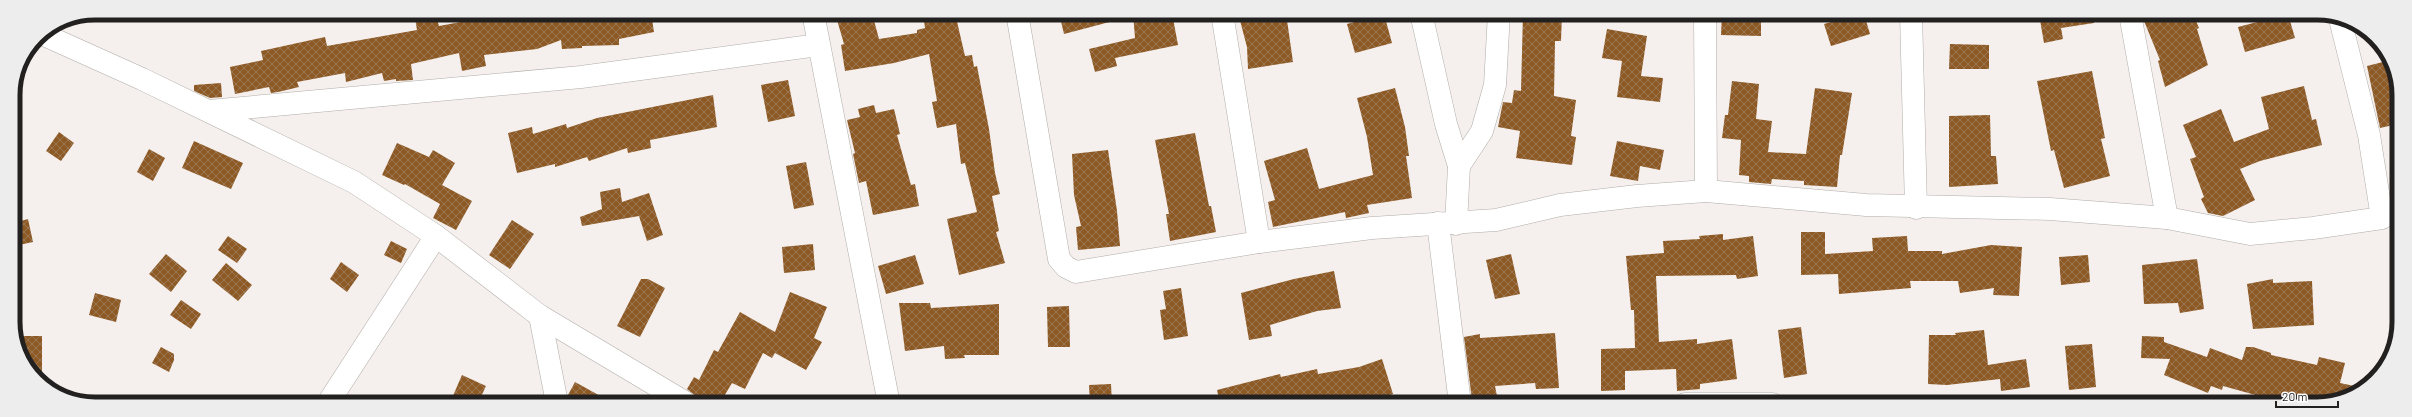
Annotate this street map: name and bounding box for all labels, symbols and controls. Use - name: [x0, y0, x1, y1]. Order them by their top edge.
- scale bar: [2276, 383, 2338, 409]
- text: 20 m: [2282, 389, 2308, 403]

